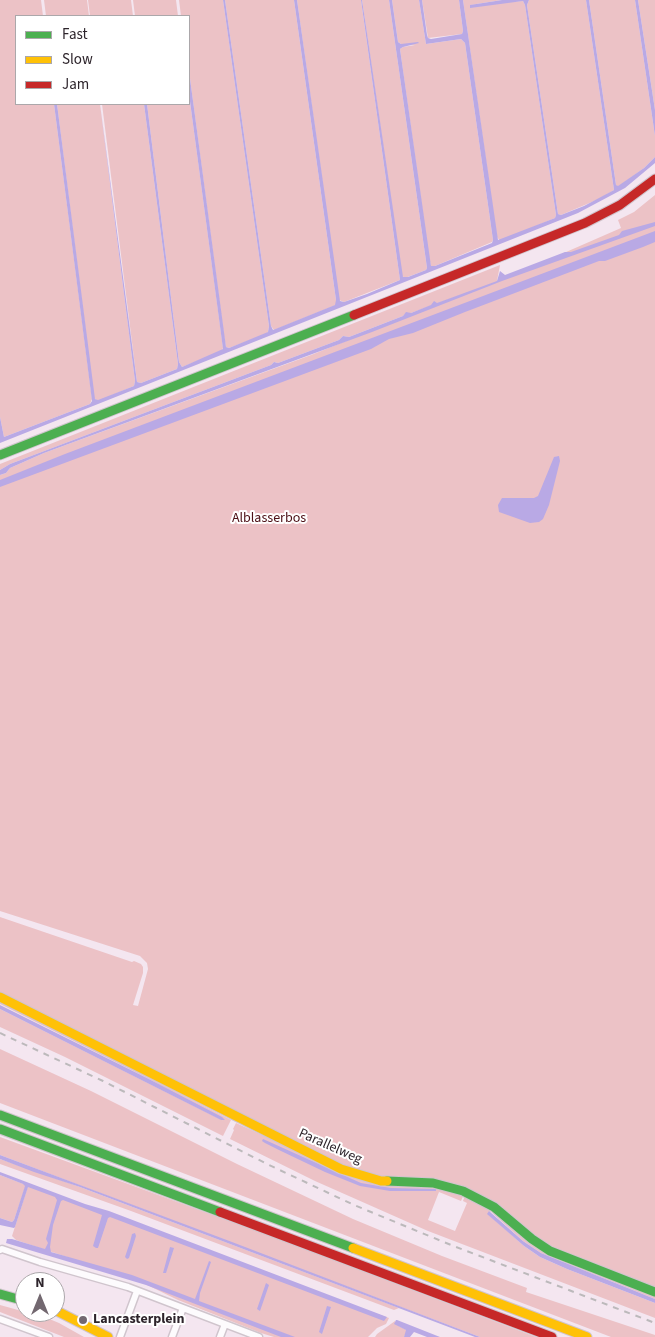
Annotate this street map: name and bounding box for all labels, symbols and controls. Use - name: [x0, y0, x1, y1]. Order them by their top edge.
- legend: [15, 15, 190, 105]
- text: Fast: [62, 24, 88, 45]
- text: Slow: [62, 49, 93, 70]
- text: Jam: [62, 74, 89, 95]
- park label: Alblasserbos: [232, 511, 306, 527]
- street label: Parallelweg: [296, 1126, 364, 1168]
- north arrow: [15, 1272, 65, 1322]
- text: N: [35, 1273, 45, 1293]
- place label: Lancasterplein: [93, 1312, 184, 1328]
- marker: Lancasterplein: [77, 1314, 89, 1326]

